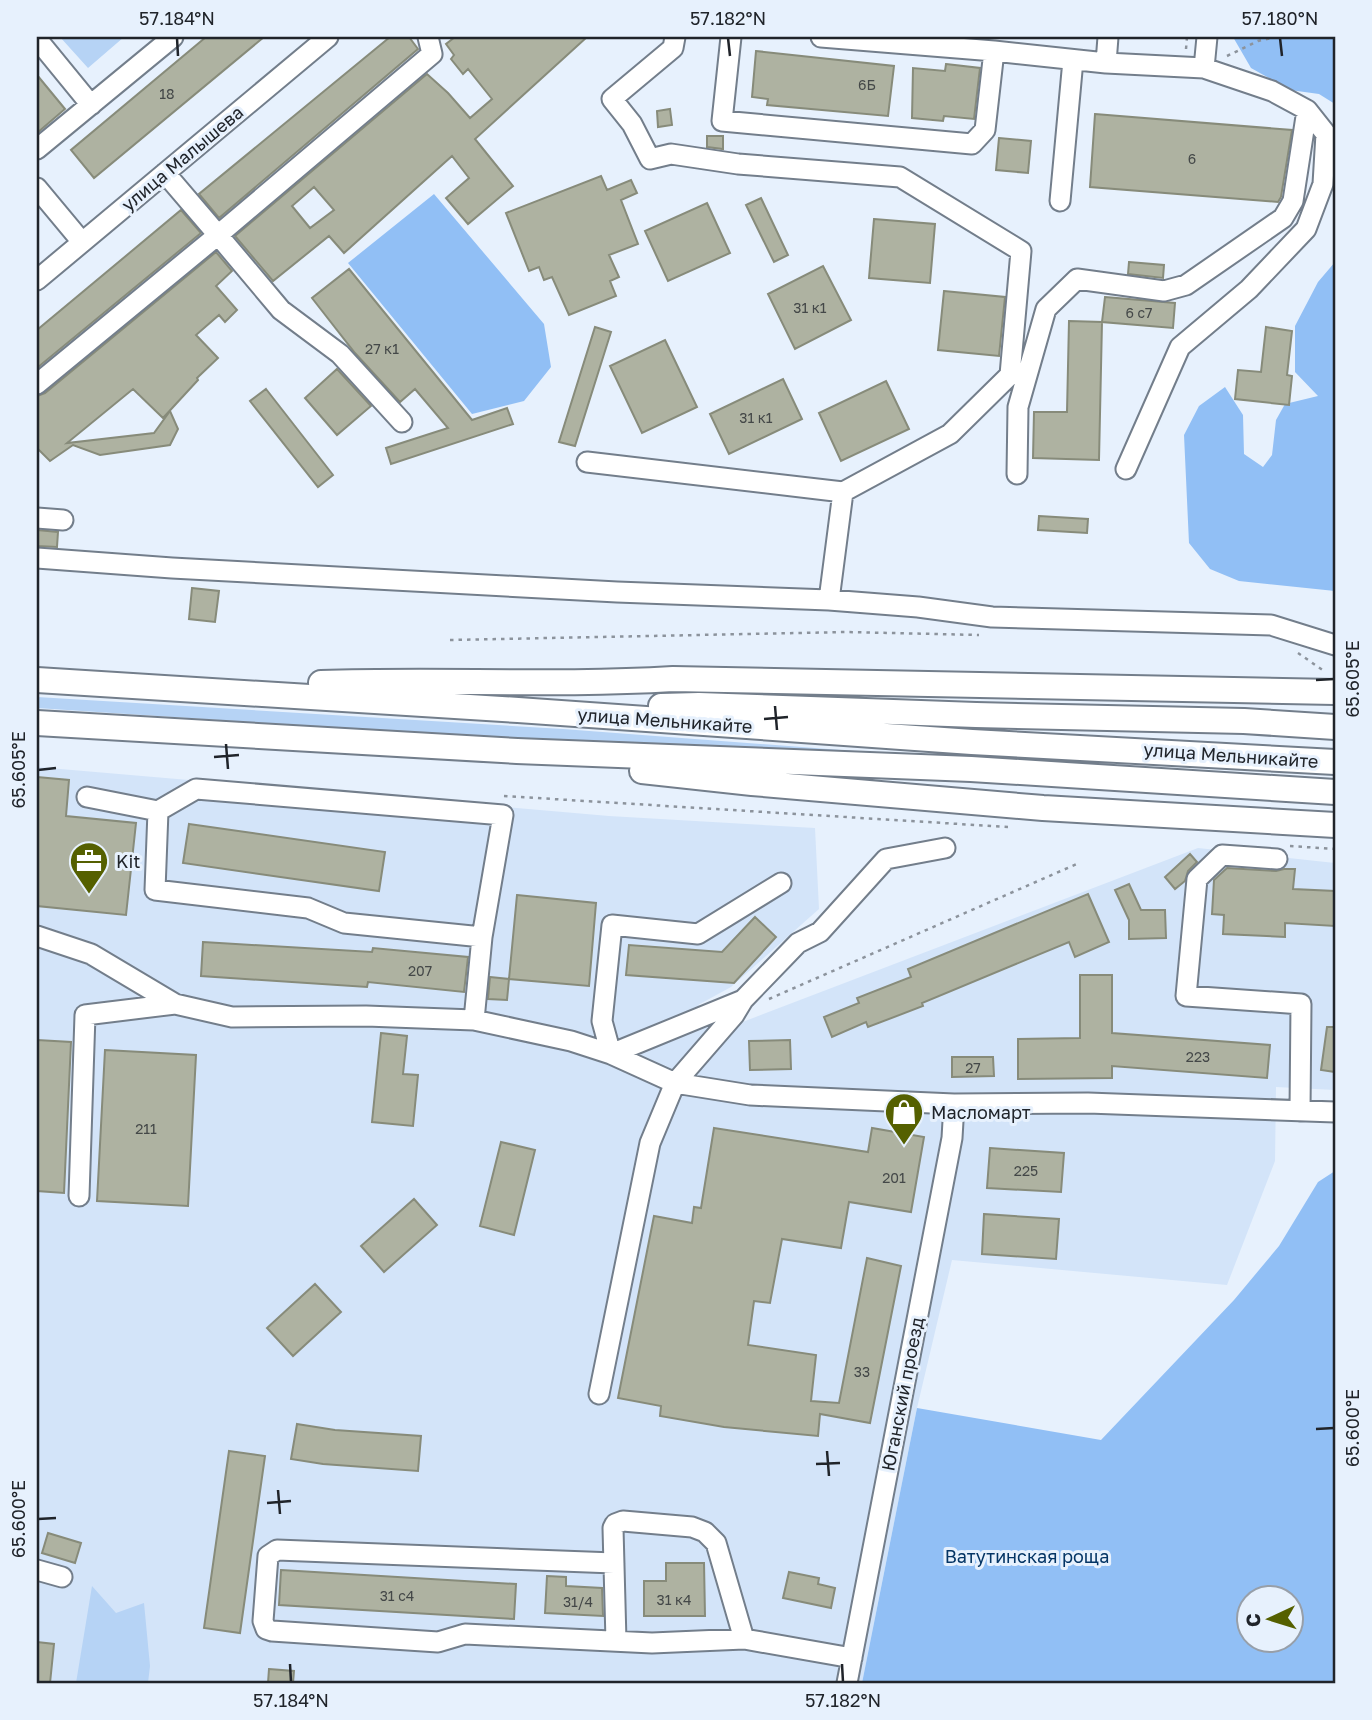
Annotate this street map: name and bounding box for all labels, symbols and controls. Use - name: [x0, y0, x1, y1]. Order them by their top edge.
- text: 57.184°N: [139, 7, 215, 29]
- text: 57.182°N: [690, 7, 766, 29]
- text: 57.180°N: [1242, 7, 1318, 29]
- house number: 6Б: [858, 76, 876, 93]
- house number: 18: [159, 85, 175, 102]
- street label: улица Малышева: [117, 101, 247, 215]
- house number: 6: [1188, 150, 1196, 167]
- house number: 31 к1: [793, 299, 827, 316]
- house number: 6 с7: [1125, 304, 1153, 321]
- house number: 27 к1: [365, 340, 399, 357]
- house number: 31 к1: [739, 409, 773, 426]
- text: 65.605°E: [1341, 640, 1363, 718]
- street label: улица Мельникайте: [577, 703, 753, 737]
- text: 65.605°E: [7, 731, 29, 809]
- street label: улица Мельникайте: [1143, 738, 1319, 772]
- office icon: Kit: [68, 840, 110, 895]
- place label: Kit: [116, 850, 140, 872]
- house number: 207: [408, 962, 432, 979]
- house number: 223: [1186, 1048, 1210, 1065]
- house number: 27: [965, 1059, 981, 1076]
- shop icon: Масломарт: [883, 1091, 925, 1146]
- place label: Масломарт: [931, 1101, 1031, 1123]
- house number: 211: [135, 1120, 157, 1137]
- house number: 225: [1014, 1162, 1038, 1179]
- house number: 201: [882, 1169, 906, 1186]
- street label: Юганский проезд: [876, 1315, 928, 1473]
- house number: 33: [854, 1363, 870, 1380]
- text: 65.600°E: [1341, 1389, 1363, 1467]
- text: 65.600°E: [7, 1480, 29, 1558]
- park label: Ватутинская роща: [945, 1545, 1109, 1567]
- north arrow: [1236, 1584, 1306, 1654]
- house number: 31 с4: [380, 1587, 414, 1604]
- house number: 31 к4: [656, 1591, 692, 1608]
- house number: 31/4: [563, 1593, 593, 1610]
- text: С: [1241, 1613, 1264, 1628]
- text: 57.184°N: [253, 1689, 329, 1711]
- text: 57.182°N: [805, 1689, 881, 1711]

